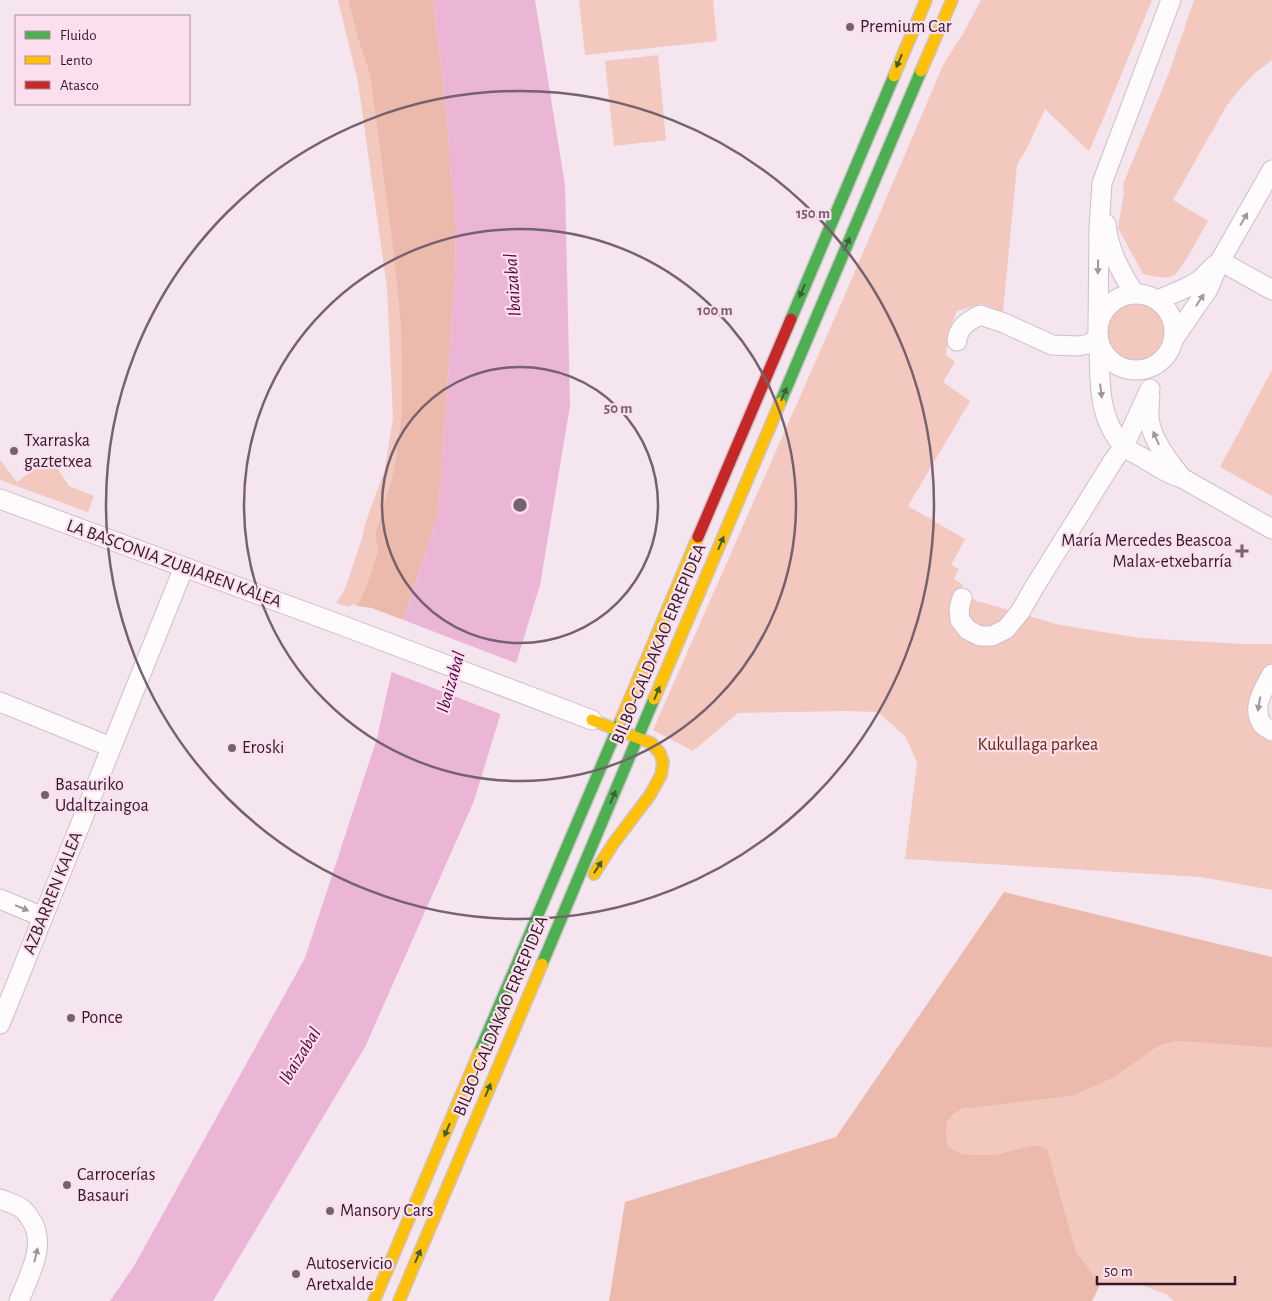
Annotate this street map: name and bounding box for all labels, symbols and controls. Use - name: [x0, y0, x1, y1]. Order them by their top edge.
- legend: [15, 15, 190, 105]
- place label: Premium Car: [860, 18, 952, 36]
- marker: Premium Car: [844, 21, 856, 33]
- text: Fluido: [60, 28, 97, 43]
- text: Lento: [60, 53, 93, 68]
- one-way arrow: [895, 54, 903, 68]
- text: Atasco: [60, 78, 99, 93]
- text: 150 m: [796, 206, 830, 221]
- one-way arrow: [1239, 212, 1248, 225]
- one-way arrow: [844, 237, 852, 251]
- water label: Ibaizabal: [501, 253, 525, 317]
- one-way arrow: [1094, 259, 1102, 275]
- one-way arrow: [798, 284, 806, 298]
- one-way arrow: [1195, 294, 1205, 307]
- text: 100 m: [697, 303, 733, 318]
- one-way arrow: [1097, 383, 1105, 399]
- one-way arrow: [781, 387, 789, 401]
- text: 50 m: [604, 401, 632, 416]
- one-way arrow: [1151, 430, 1160, 445]
- place label: Txarraska gaztetxea: [24, 432, 92, 471]
- marker: Txarraska gaztetxea: [8, 445, 20, 457]
- centre of rings: [511, 496, 529, 514]
- street label: LA BASCONIA ZUBIAREN KALEA: [64, 517, 284, 611]
- place label: María Mercedes Beascoa Malax-etxebarría: [1061, 532, 1232, 571]
- one-way arrow: [717, 536, 725, 551]
- street label: BILBO-GALDAKAO ERREPIDEA: [609, 541, 710, 747]
- marker: María Mercedes Beascoa Malax-etxebarría: [1236, 545, 1248, 557]
- water label: Ibaizabal: [433, 649, 469, 715]
- one-way arrow: [654, 686, 662, 700]
- one-way arrow: [1255, 696, 1263, 712]
- park label: Kukullaga parkea: [978, 736, 1098, 754]
- place label: Eroski: [242, 739, 284, 757]
- marker: Eroski: [226, 742, 238, 754]
- place label: Basauriko Udaltzaingoa: [55, 776, 149, 815]
- marker: Basauriko Udaltzaingoa: [39, 789, 51, 801]
- one-way arrow: [610, 790, 618, 804]
- street label: AZBARREN KALEA: [20, 828, 86, 957]
- one-way arrow: [593, 861, 603, 874]
- one-way arrow: [14, 905, 29, 913]
- street label: BILBO-GALDAKAO ERREPIDEA: [451, 913, 552, 1119]
- place label: Ponce: [81, 1009, 123, 1027]
- marker: Ponce: [65, 1012, 77, 1024]
- water label: Ibaizabal: [275, 1024, 325, 1088]
- one-way arrow: [484, 1082, 492, 1097]
- one-way arrow: [442, 1123, 450, 1137]
- place label: Carrocerías Basauri: [77, 1166, 155, 1205]
- marker: Carrocerías Basauri: [61, 1179, 73, 1191]
- place label: Mansory Cars: [340, 1202, 433, 1220]
- marker: Mansory Cars: [324, 1205, 336, 1217]
- one-way arrow: [32, 1248, 40, 1263]
- one-way arrow: [415, 1249, 423, 1263]
- scale bar: [1097, 1254, 1234, 1286]
- place label: Autoservicio Aretxalde: [306, 1255, 393, 1294]
- text: 50 m: [1104, 1264, 1133, 1279]
- marker: Autoservicio Aretxalde: [290, 1268, 302, 1280]

